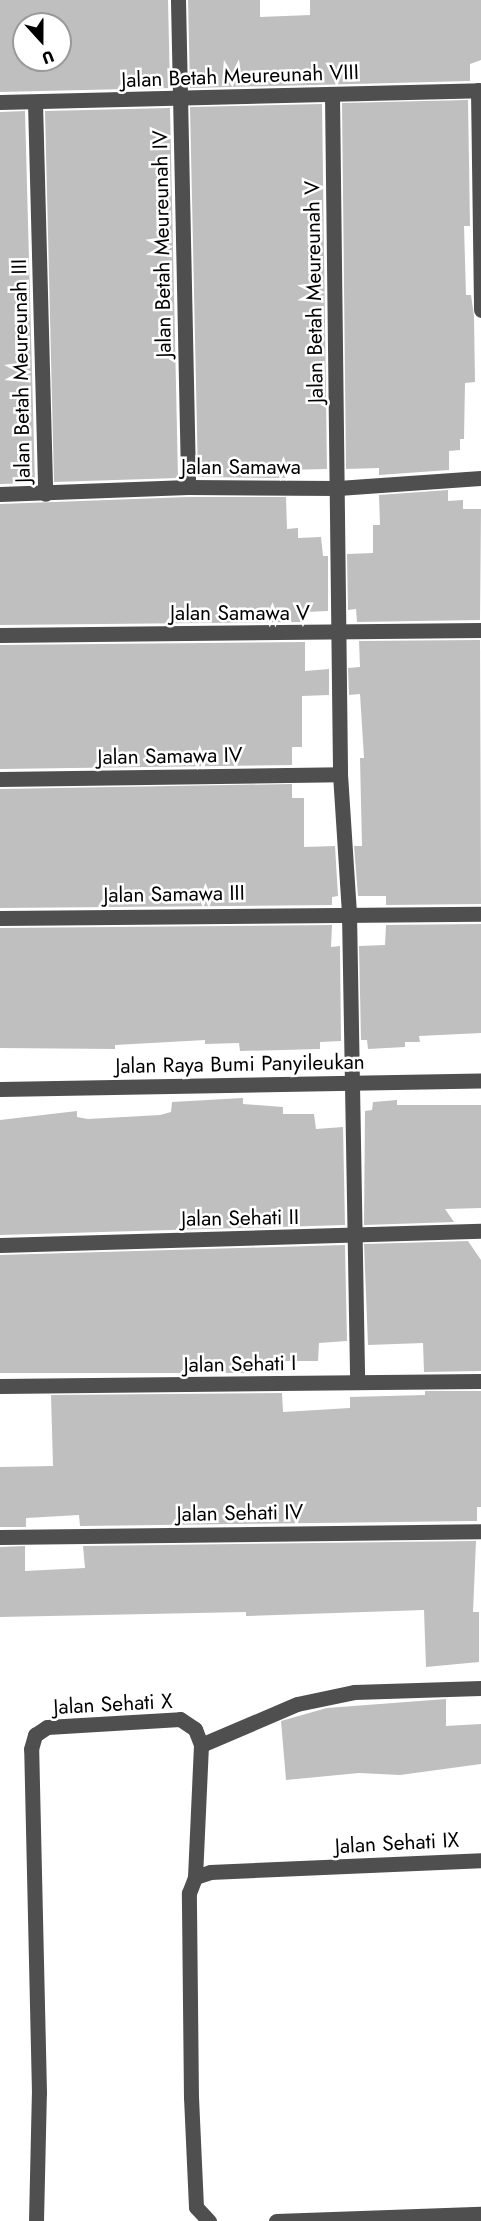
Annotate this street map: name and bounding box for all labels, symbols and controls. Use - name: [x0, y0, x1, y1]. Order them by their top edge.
- north arrow: [12, 12, 72, 72]
- text: U: [39, 45, 57, 70]
- street label: Jalan Betah Meureunah VIII: [121, 59, 359, 93]
- street label: Jalan Betah Meureunah IV: [147, 130, 177, 358]
- street label: Jalan Betah Meureunah V: [299, 181, 329, 403]
- street label: Jalan Betah Meureunah III: [6, 259, 36, 483]
- street label: Jalan Samawa: [181, 454, 301, 480]
- street label: Jalan Samawa V: [170, 600, 310, 626]
- street label: Jalan Samawa IV: [97, 742, 243, 770]
- street label: Jalan Samawa III: [103, 880, 245, 908]
- street label: Jalan Raya Bumi Panyileukan: [115, 1049, 365, 1079]
- street label: Jalan Sehati II: [181, 1204, 299, 1232]
- street label: Jalan Sehati I: [183, 1350, 297, 1378]
- street label: Jalan Sehati IV: [176, 1499, 304, 1527]
- street label: Jalan Sehati X: [53, 1688, 173, 1720]
- street label: Jalan Sehati IX: [334, 1827, 460, 1859]

